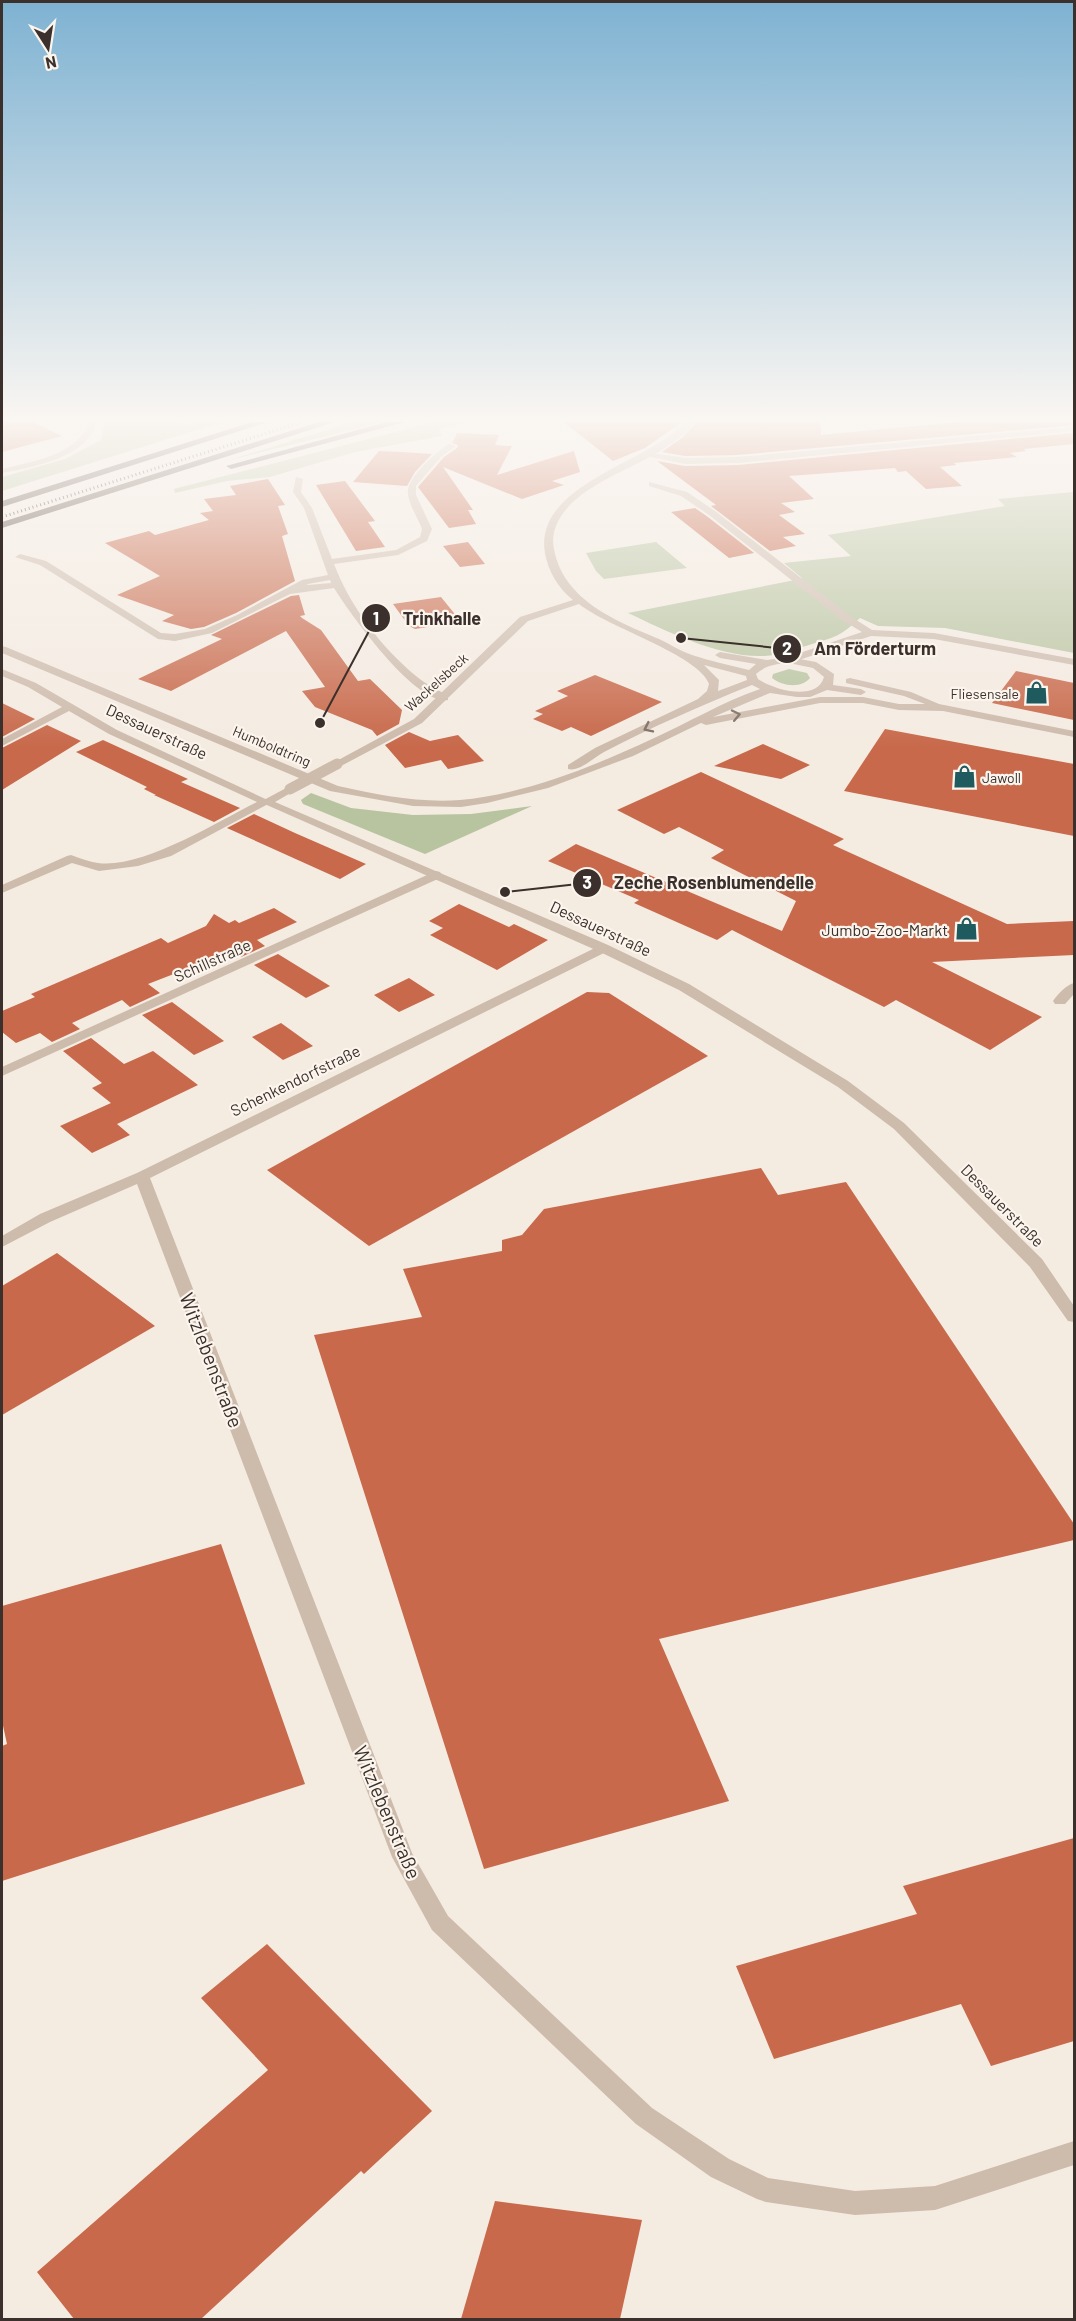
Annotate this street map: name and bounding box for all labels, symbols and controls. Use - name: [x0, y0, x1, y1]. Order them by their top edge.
- north arrow: [18, 18, 78, 78]
- text: N: [44, 53, 58, 74]
- callout: Trinkhalle: [361, 600, 494, 636]
- text: 1: [373, 607, 379, 629]
- text: Trinkhalle: [403, 607, 481, 629]
- callout: Am Förderturm: [772, 631, 948, 667]
- text: 2: [782, 637, 792, 659]
- text: Am Förderturm: [814, 637, 936, 659]
- street label: Wackelsbeck: [401, 649, 471, 715]
- shop icon: Fliesensale: [1024, 680, 1050, 706]
- place label: Fliesensale: [951, 685, 1019, 702]
- street label: Dessauerstraße: [103, 699, 211, 763]
- one-way arrow: [731, 709, 741, 722]
- one-way arrow: [643, 720, 654, 732]
- street label: Humboldtring: [230, 722, 314, 770]
- shop icon: Jawoll: [951, 764, 977, 790]
- place label: Jawoll: [982, 769, 1021, 786]
- callout: Zeche Rosenblumendelle: [572, 865, 826, 901]
- text: 3: [582, 871, 592, 893]
- text: Zeche Rosenblumendelle: [614, 871, 814, 893]
- street label: Dessauerstraße: [547, 896, 655, 960]
- shop icon: Jumbo-Zoo-Markt: [953, 916, 979, 942]
- place label: Jumbo-Zoo-Markt: [822, 920, 948, 939]
- street label: Schillstraße: [170, 935, 254, 985]
- street label: Schenkendorfstraße: [227, 1040, 363, 1120]
- street label: Dessauerstraße: [958, 1160, 1048, 1250]
- street label: Witzlebenstraße: [175, 1289, 249, 1431]
- street label: Witzlebenstraße: [349, 1742, 427, 1882]

